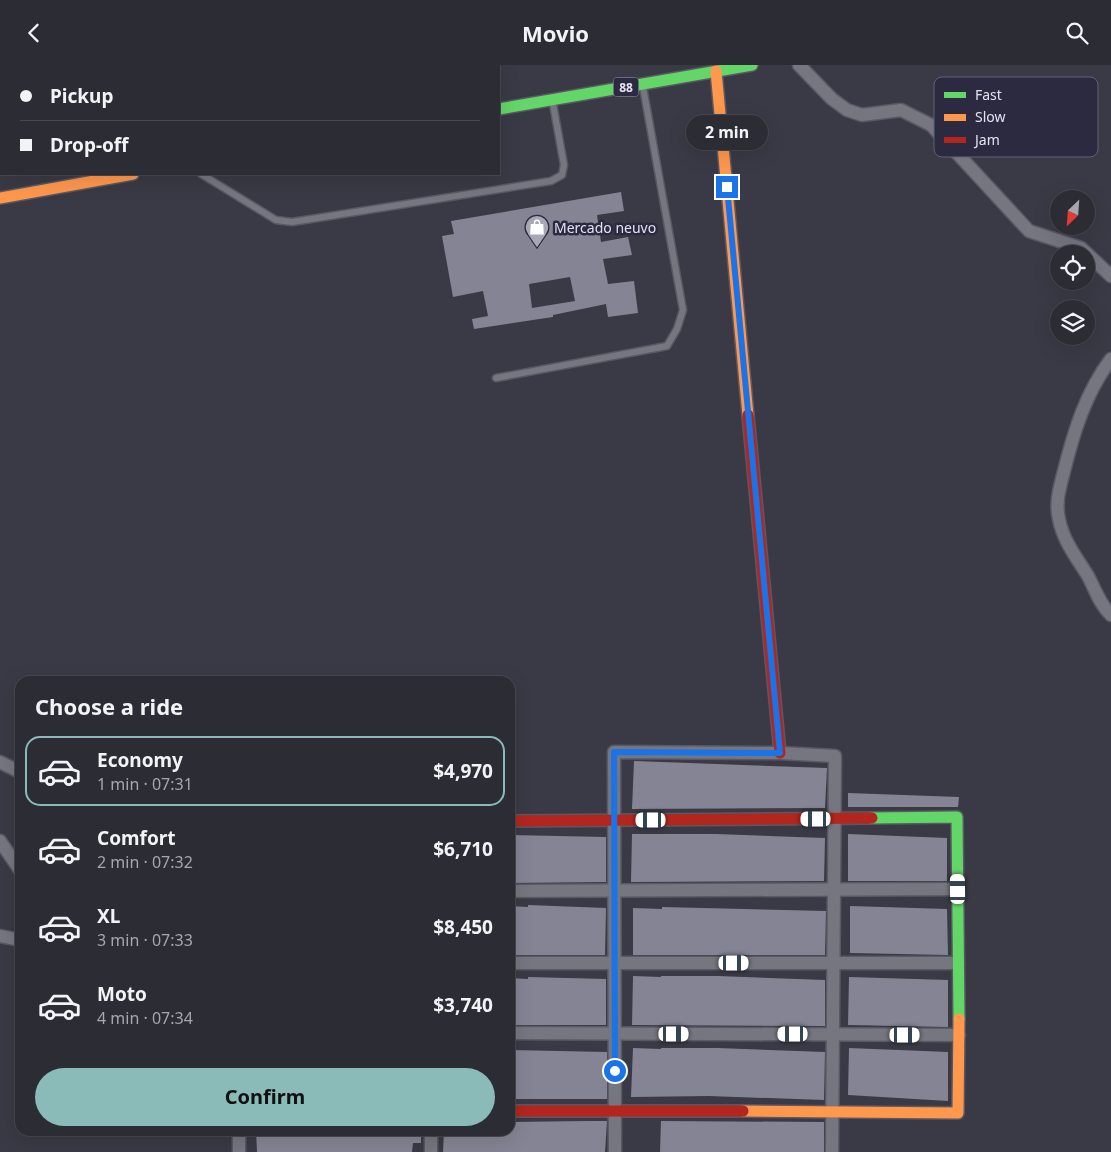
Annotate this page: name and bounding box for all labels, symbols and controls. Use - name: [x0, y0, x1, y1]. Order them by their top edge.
- text: Movio: [522, 18, 589, 48]
- icon: back: [20, 19, 48, 47]
- icon: search: [1063, 19, 1091, 47]
- legend: [934, 77, 1098, 157]
- road number: 88: [614, 78, 638, 97]
- text: Pickup: [50, 83, 113, 109]
- text: Fast: [975, 85, 1002, 104]
- text: Slow: [975, 107, 1006, 126]
- callout: 2 min: [686, 114, 768, 149]
- text: 2 min: [705, 121, 749, 143]
- text: Jam: [973, 130, 1000, 149]
- text: Drop-off: [50, 132, 129, 158]
- route end: [716, 176, 738, 198]
- north arrow: [1050, 190, 1095, 235]
- map controls: [1050, 190, 1095, 345]
- shop icon: Mercado neuvo: [524, 214, 550, 248]
- place label: Mercado neuvo: [554, 218, 656, 237]
- button: locate: [1050, 245, 1095, 290]
- button: layers: [1050, 300, 1095, 345]
- text: Choose a ride: [35, 691, 183, 721]
- text: Economy: [97, 747, 183, 773]
- icon: car: [37, 749, 82, 794]
- text: $4,970: [433, 758, 493, 784]
- text: 1 min · 07:31: [97, 773, 193, 795]
- car: [801, 812, 831, 827]
- car: [636, 813, 666, 828]
- text: Comfort: [97, 825, 176, 851]
- icon: car: [37, 827, 82, 872]
- text: $6,710: [433, 836, 493, 862]
- text: 2 min · 07:32: [97, 851, 193, 873]
- car: [950, 874, 965, 904]
- text: XL: [97, 903, 120, 929]
- icon: car: [37, 905, 82, 950]
- text: $8,450: [433, 914, 493, 940]
- text: 3 min · 07:33: [97, 929, 193, 951]
- car: [719, 956, 749, 971]
- text: Moto: [97, 981, 147, 1007]
- icon: car: [37, 983, 82, 1028]
- text: $3,740: [433, 992, 493, 1018]
- text: 4 min · 07:34: [97, 1007, 193, 1029]
- car: [659, 1027, 689, 1042]
- car: [778, 1027, 808, 1042]
- car: [890, 1028, 920, 1043]
- route start: [604, 1060, 626, 1082]
- button: Confirm: [35, 1068, 495, 1126]

